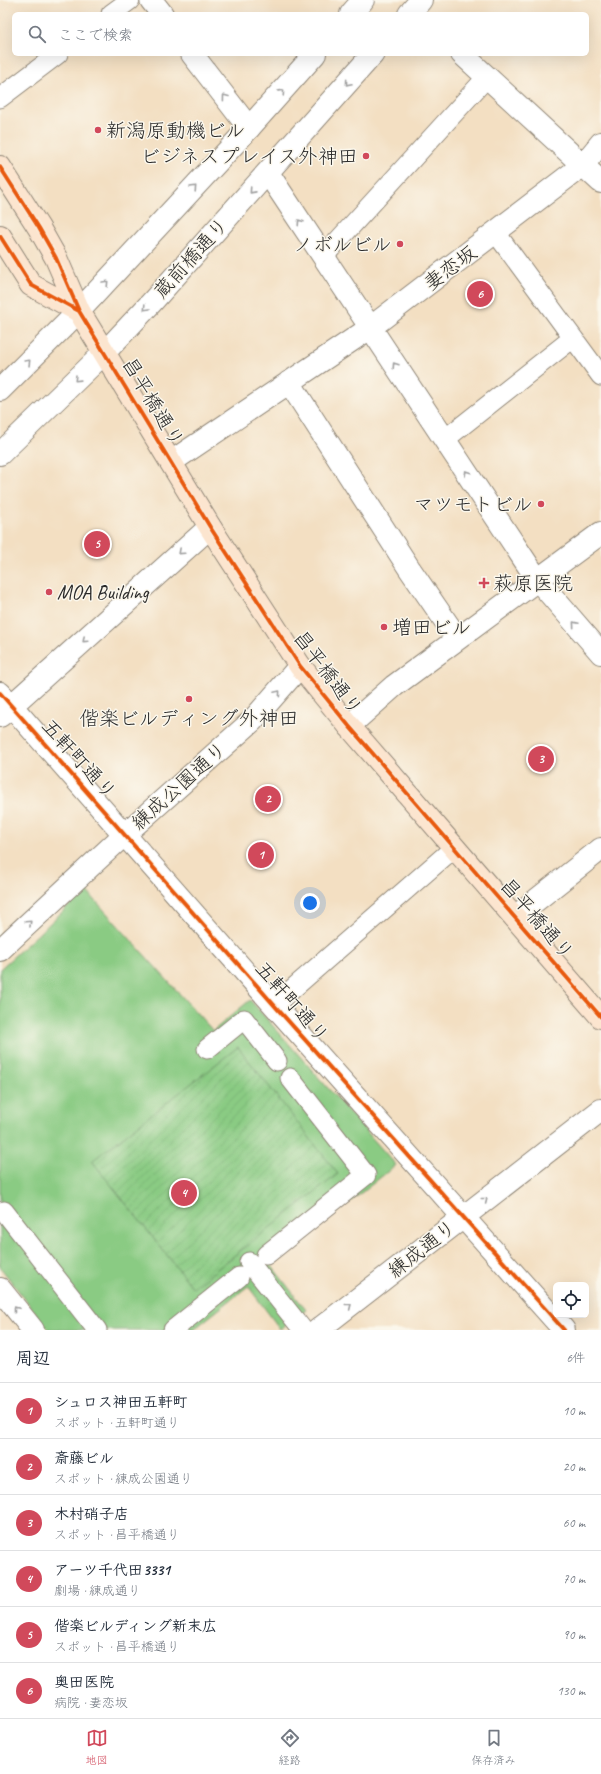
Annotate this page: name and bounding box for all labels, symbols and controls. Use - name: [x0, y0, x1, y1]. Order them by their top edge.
- search box: [12, 12, 589, 56]
- icon: search: [26, 23, 48, 45]
- text: ここで検索: [58, 26, 133, 45]
- one-way arrow: [345, 79, 352, 86]
- one-way arrow: [277, 89, 284, 96]
- one-way arrow: [223, 95, 230, 102]
- place label: 新潟原動機ビル: [106, 118, 246, 143]
- marker: 新潟原動機ビル: [93, 125, 103, 135]
- place label: ビジネスプレイス外神田: [140, 144, 358, 169]
- marker: ビジネスプレイス外神田: [361, 151, 371, 161]
- one-way arrow: [189, 185, 197, 193]
- one-way arrow: [249, 186, 257, 194]
- street label: 蔵前橋通り: [148, 212, 234, 304]
- one-way arrow: [297, 219, 304, 226]
- place label: ノボルビル: [293, 232, 392, 257]
- marker: ノボルビル: [395, 239, 405, 249]
- street label: 妻恋坂: [419, 240, 481, 296]
- pin: 6: [467, 279, 493, 309]
- one-way arrow: [101, 280, 108, 288]
- one-way arrow: [143, 303, 151, 311]
- street label: 昌平橋通り: [117, 353, 189, 451]
- one-way arrow: [23, 359, 31, 367]
- one-way arrow: [392, 362, 400, 369]
- one-way arrow: [74, 374, 82, 382]
- one-way arrow: [464, 470, 471, 477]
- place label: マツモトビル: [413, 492, 533, 517]
- marker: マツモトビル: [536, 499, 546, 509]
- pin: 5: [84, 529, 110, 559]
- one-way arrow: [178, 548, 186, 555]
- place label: 萩原医院: [493, 571, 573, 596]
- marker: 萩原医院: [478, 577, 490, 589]
- place label: MOA Building: [57, 580, 150, 605]
- marker: MOA Building: [44, 587, 54, 597]
- place label: 増田ビル: [392, 615, 472, 640]
- one-way arrow: [573, 621, 580, 629]
- marker: 増田ビル: [379, 622, 389, 632]
- street label: 昌平橋通り: [288, 626, 368, 720]
- one-way arrow: [82, 635, 90, 642]
- one-way arrow: [274, 690, 281, 697]
- marker: 偕楽ビルディング外神田: [184, 694, 194, 704]
- place label: 偕楽ビルディング外神田: [79, 706, 299, 731]
- street label: 五軒町通り: [36, 713, 122, 805]
- street label: 練成公園通り: [126, 737, 232, 835]
- pin: 3: [528, 744, 554, 774]
- pin: 2: [255, 784, 281, 814]
- pin: 1: [248, 840, 274, 870]
- street label: 昌平橋通り: [495, 873, 579, 965]
- your location: [300, 893, 320, 913]
- one-way arrow: [24, 921, 32, 928]
- street label: 五軒町通り: [250, 956, 334, 1048]
- pin: 4: [171, 1178, 197, 1208]
- one-way arrow: [480, 1198, 487, 1205]
- street label: 練成通り: [383, 1215, 461, 1283]
- map controls: [553, 1282, 589, 1318]
- button: locate: [553, 1282, 589, 1318]
- one-way arrow: [345, 1304, 352, 1311]
- one-way arrow: [14, 1307, 21, 1314]
- text: 周辺: [16, 1348, 50, 1369]
- text: 6件: [566, 1350, 585, 1366]
- text: シュロス神田五軒町: [54, 1393, 188, 1412]
- text: 1: [26, 1403, 32, 1419]
- text: 10 m: [563, 1403, 585, 1419]
- text: スポット · 五軒町通り: [54, 1415, 180, 1431]
- text: 斎藤ビル: [54, 1449, 114, 1468]
- text: 2: [26, 1459, 32, 1475]
- text: 20 m: [563, 1459, 585, 1475]
- text: スポット · 練成公園通り: [54, 1471, 193, 1487]
- text: 木村硝子店: [54, 1505, 129, 1524]
- text: 3: [26, 1515, 32, 1531]
- text: 60 m: [563, 1515, 585, 1531]
- text: スポット · 昌平橋通り: [54, 1527, 180, 1543]
- text: アーツ千代田3331: [54, 1561, 170, 1580]
- text: 4: [26, 1571, 32, 1587]
- text: 70 m: [563, 1571, 585, 1587]
- text: 劇場 · 練成通り: [54, 1583, 141, 1599]
- text: 偕楽ビルディング新末広: [54, 1617, 217, 1636]
- text: 5: [26, 1627, 32, 1643]
- text: 90 m: [563, 1627, 585, 1643]
- text: スポット · 昌平橋通り: [54, 1639, 180, 1655]
- text: 奥田医院: [54, 1673, 114, 1692]
- text: 6: [26, 1683, 32, 1699]
- text: 130 m: [557, 1683, 585, 1699]
- text: 病院 · 妻恋坂: [54, 1695, 128, 1711]
- tab: 地図: [86, 1727, 108, 1767]
- tab: 経路: [279, 1727, 301, 1767]
- tab: 保存済み: [472, 1727, 516, 1767]

